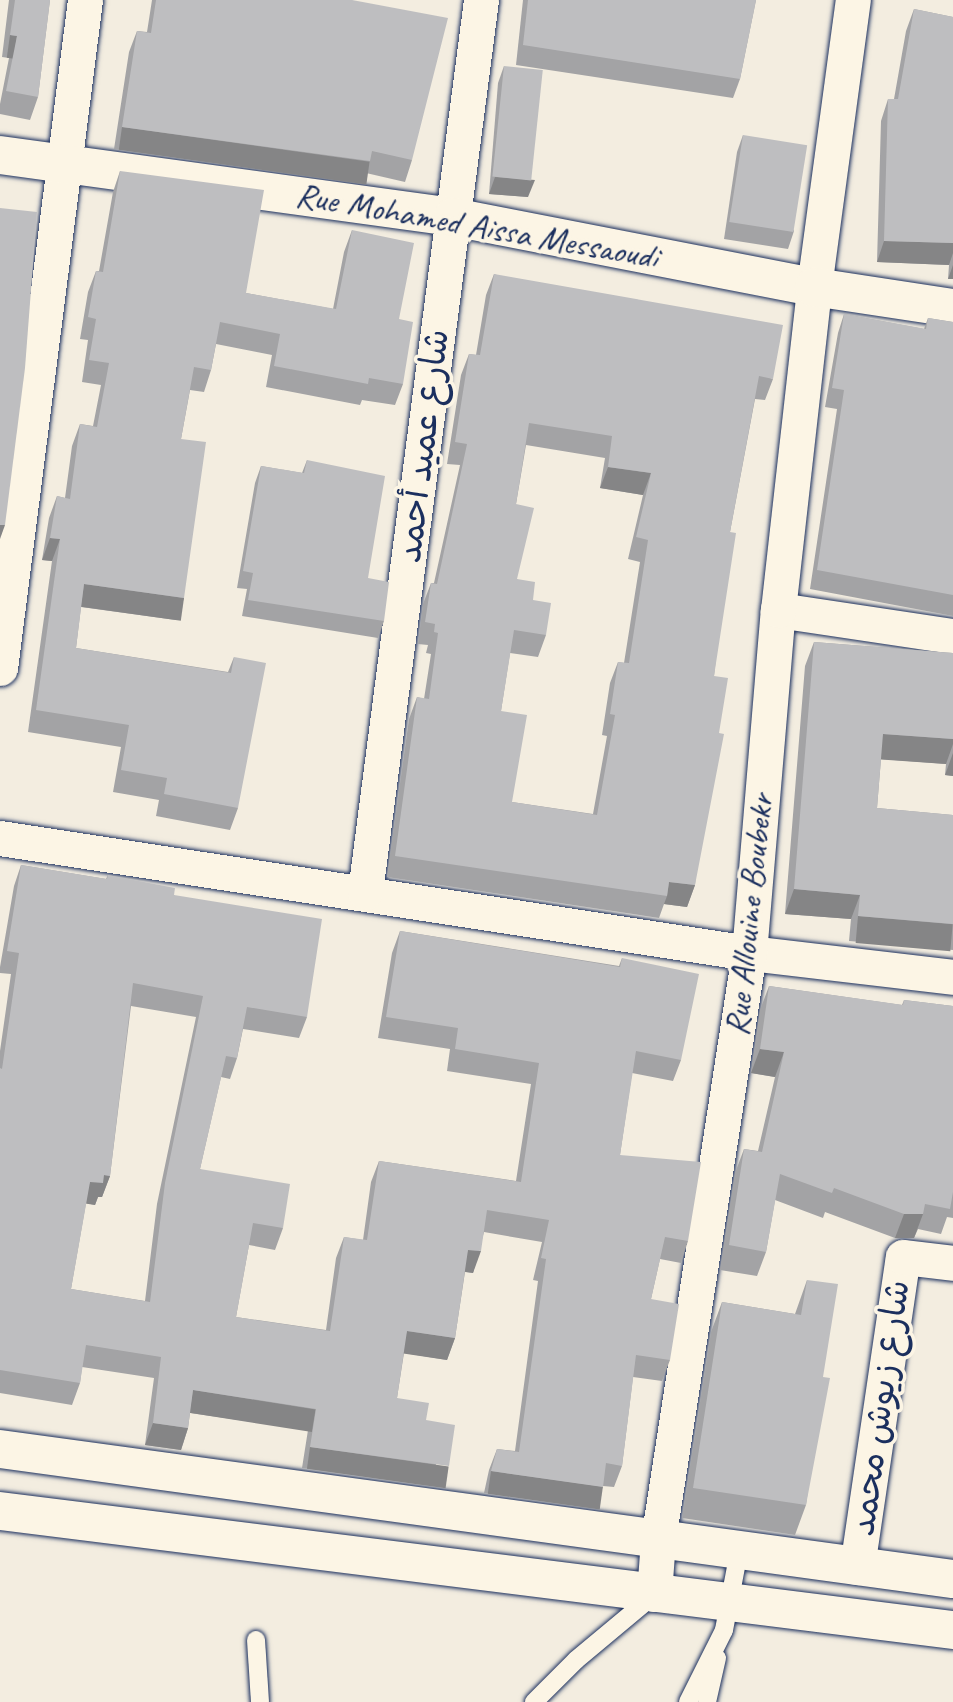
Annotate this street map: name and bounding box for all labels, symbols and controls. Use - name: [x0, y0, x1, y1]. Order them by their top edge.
- street label: Rue Mohamed Aissa Messaoudi: [294, 174, 660, 278]
- street label: شارع عميد أحمد: [388, 327, 458, 565]
- street label: Rue Allouine Boubekr: [715, 792, 783, 1038]
- street label: شارع زيوش محمد: [841, 1277, 919, 1539]

